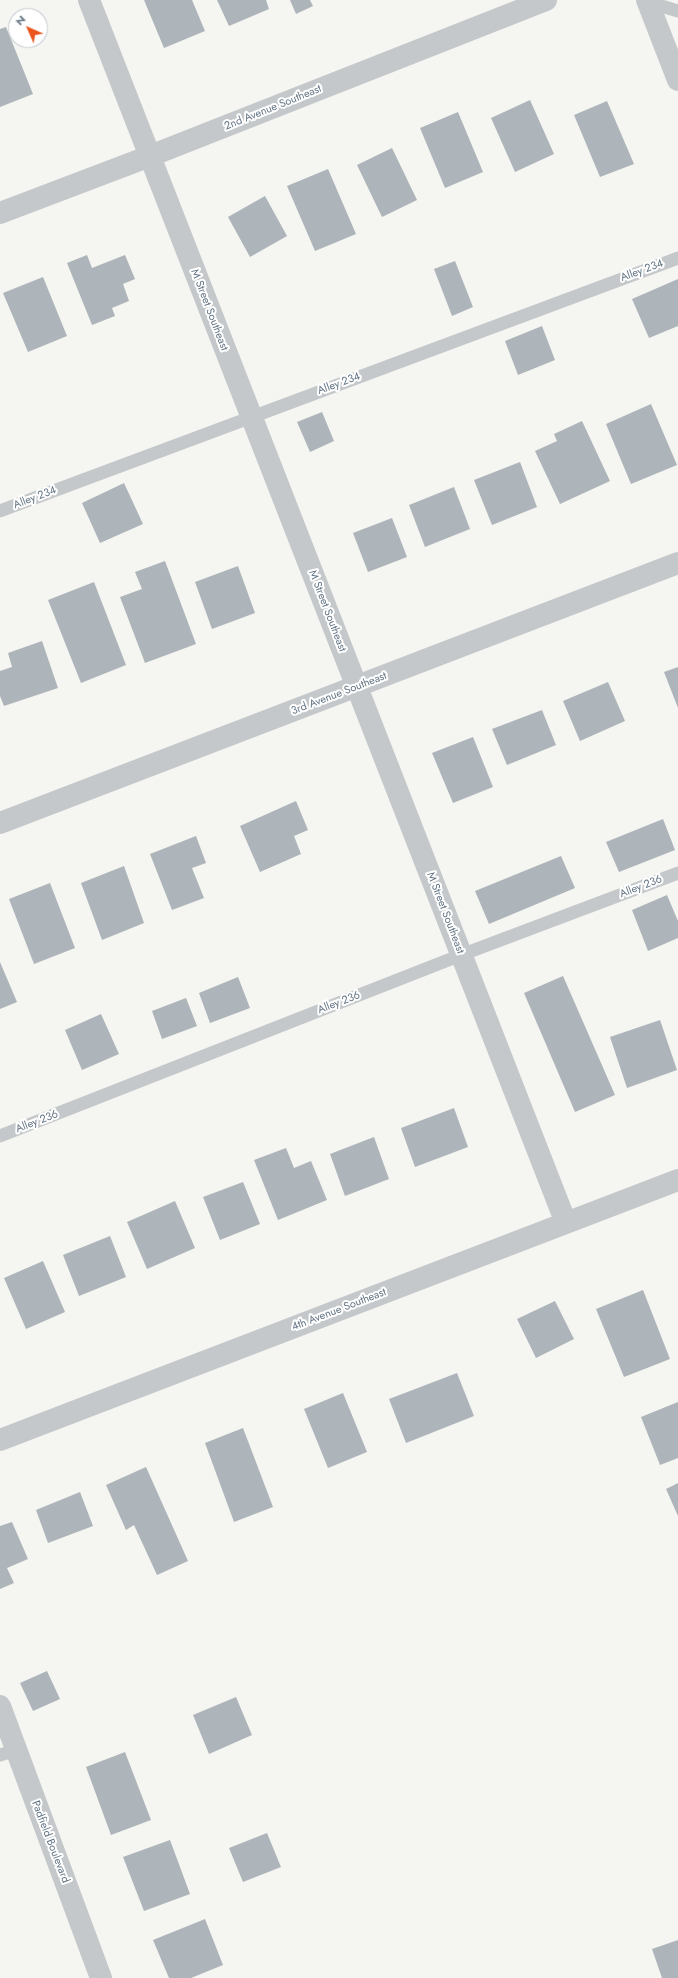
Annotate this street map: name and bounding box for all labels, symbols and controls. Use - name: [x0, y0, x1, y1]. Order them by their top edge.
- north arrow: [8, 8, 48, 48]
- text: N: [11, 11, 29, 29]
- street label: 2nd Avenue Southeast: [223, 83, 323, 133]
- street label: Alley 234: [619, 257, 665, 285]
- street label: M Street Southeast: [187, 267, 231, 353]
- street label: Alley 234: [316, 370, 362, 398]
- street label: Alley 234: [12, 484, 58, 512]
- street label: M Street Southeast: [305, 568, 349, 654]
- street label: 3rd Avenue Southeast: [289, 670, 389, 718]
- street label: M Street Southeast: [423, 870, 467, 956]
- street label: Alley 236: [618, 873, 664, 901]
- street label: Alley 236: [316, 989, 362, 1017]
- street label: Alley 236: [14, 1108, 60, 1136]
- street label: 4th Avenue Southeast: [290, 1286, 388, 1334]
- street label: Padfield Boulevard: [28, 1799, 72, 1885]

